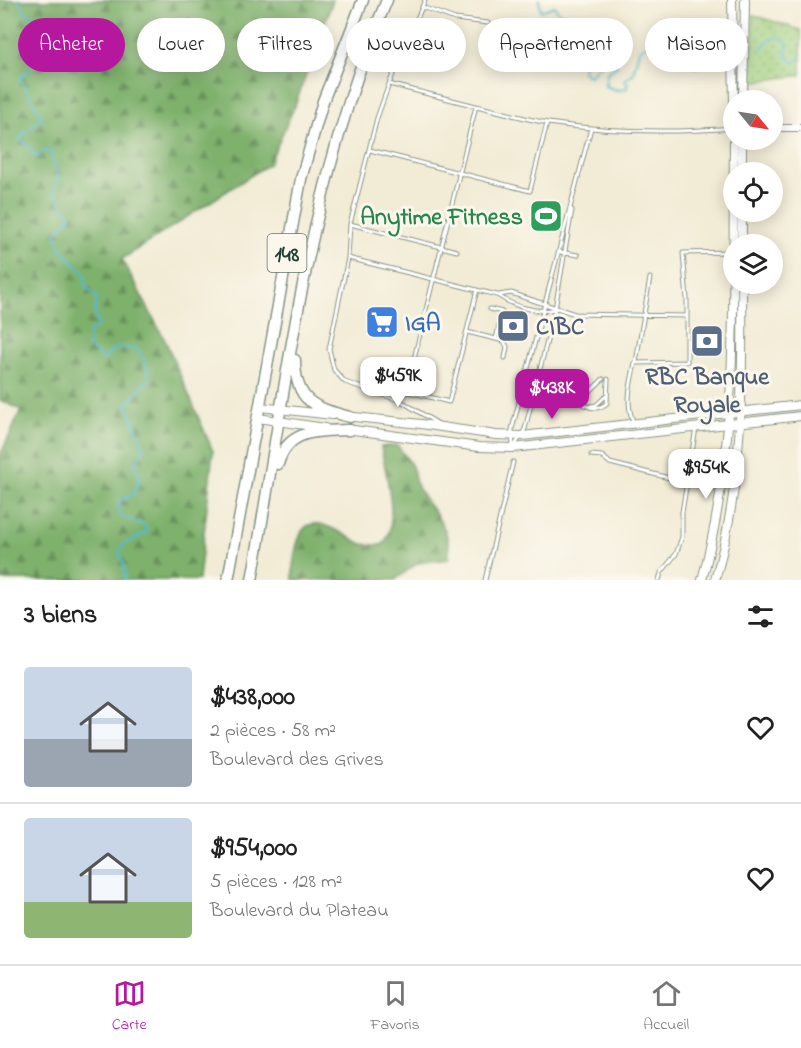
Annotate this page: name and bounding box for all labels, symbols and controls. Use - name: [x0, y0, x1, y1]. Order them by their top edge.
- chip: Acheter: [18, 18, 125, 72]
- chip: Louer: [137, 18, 225, 72]
- chip: Filtres: [237, 18, 334, 72]
- chip: Nouveau: [346, 18, 466, 72]
- chip: Appartement: [478, 18, 633, 72]
- chip: Maison: [645, 18, 747, 72]
- north arrow: [723, 90, 783, 150]
- map controls: [723, 90, 783, 294]
- button: locate: [723, 162, 783, 222]
- sports icon: Anytime Fitness: [528, 198, 564, 234]
- place label: Anytime Fitness: [360, 201, 523, 237]
- road number: 148: [268, 234, 306, 272]
- button: layers: [723, 234, 783, 294]
- supermarket icon: IGA: [364, 304, 400, 340]
- place label: IGA: [405, 307, 441, 342]
- bank icon: CIBC: [495, 308, 531, 344]
- place label: CIBC: [536, 311, 584, 346]
- bank icon: RBC Banque Royale: [689, 323, 725, 359]
- pin: $459K: [356, 357, 440, 408]
- place label: RBC Banque Royale: [645, 361, 770, 425]
- text: $459K: [374, 362, 422, 391]
- pin: $438K: [510, 369, 594, 420]
- text: $438K: [529, 374, 575, 403]
- pin: $954K: [664, 449, 748, 500]
- text: $954K: [682, 454, 730, 483]
- text: 3 biens: [24, 597, 97, 635]
- icon: filters: [744, 600, 777, 633]
- text: $438,000: [210, 679, 295, 717]
- icon: home: [72, 691, 144, 763]
- icon: heart: [744, 711, 777, 744]
- text: 2 pièces · 58 m²: [210, 717, 336, 746]
- text: Boulevard des Grives: [210, 746, 384, 775]
- text: $954,000: [210, 830, 297, 868]
- icon: home: [72, 842, 144, 914]
- icon: heart: [744, 862, 777, 895]
- text: 5 pièces · 128 m²: [210, 868, 342, 897]
- text: Boulevard du Plateau: [210, 897, 389, 926]
- tab: Carte: [112, 977, 147, 1037]
- tab: Favoris: [370, 977, 420, 1037]
- tab: Accueil: [643, 977, 689, 1037]

